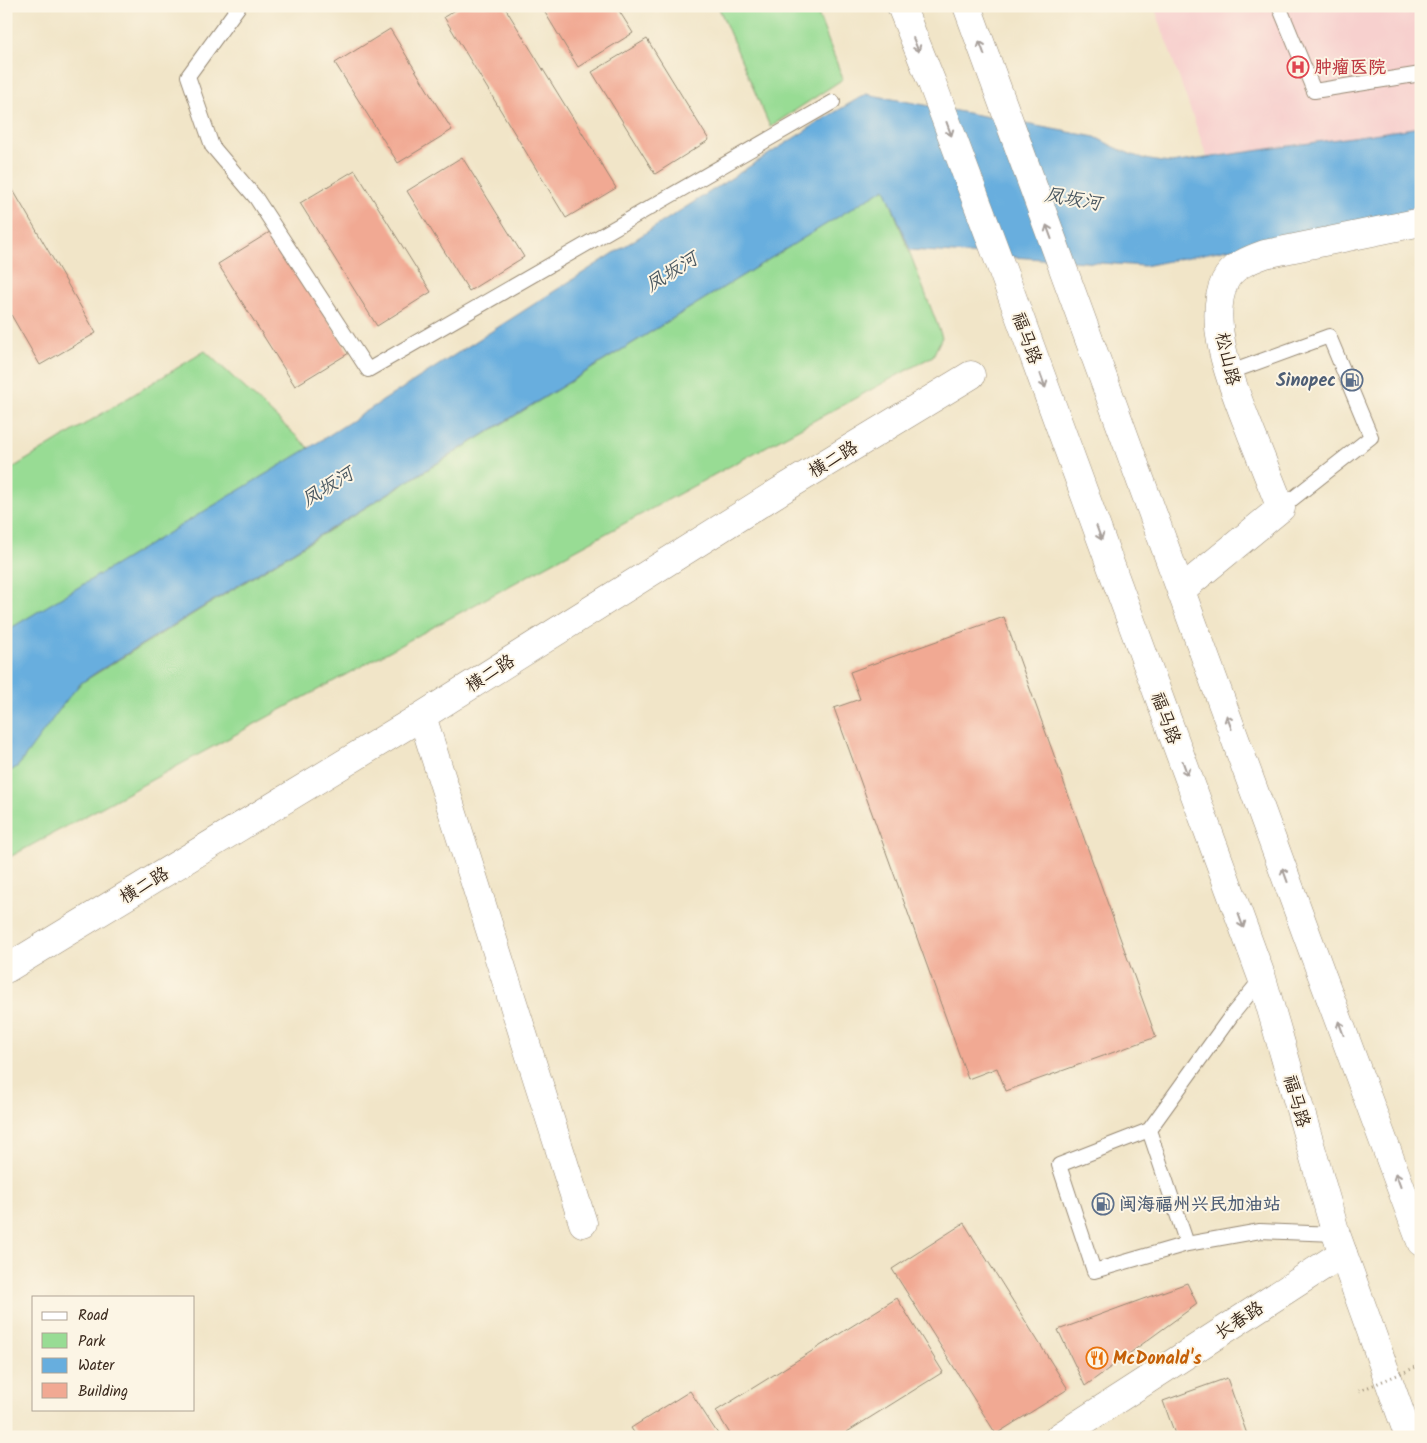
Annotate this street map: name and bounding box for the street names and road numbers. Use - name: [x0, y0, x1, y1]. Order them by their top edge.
- street label: 福马路: [1003, 308, 1048, 369]
- street label: 松山路: [1206, 330, 1247, 389]
- street label: 横二路: [803, 434, 864, 487]
- street label: 横二路: [460, 648, 521, 701]
- street label: 福马路: [1142, 688, 1187, 749]
- street label: 横二路: [114, 860, 175, 913]
- street label: 福马路: [1274, 1071, 1317, 1131]
- street label: 长春路: [1209, 1294, 1270, 1348]

